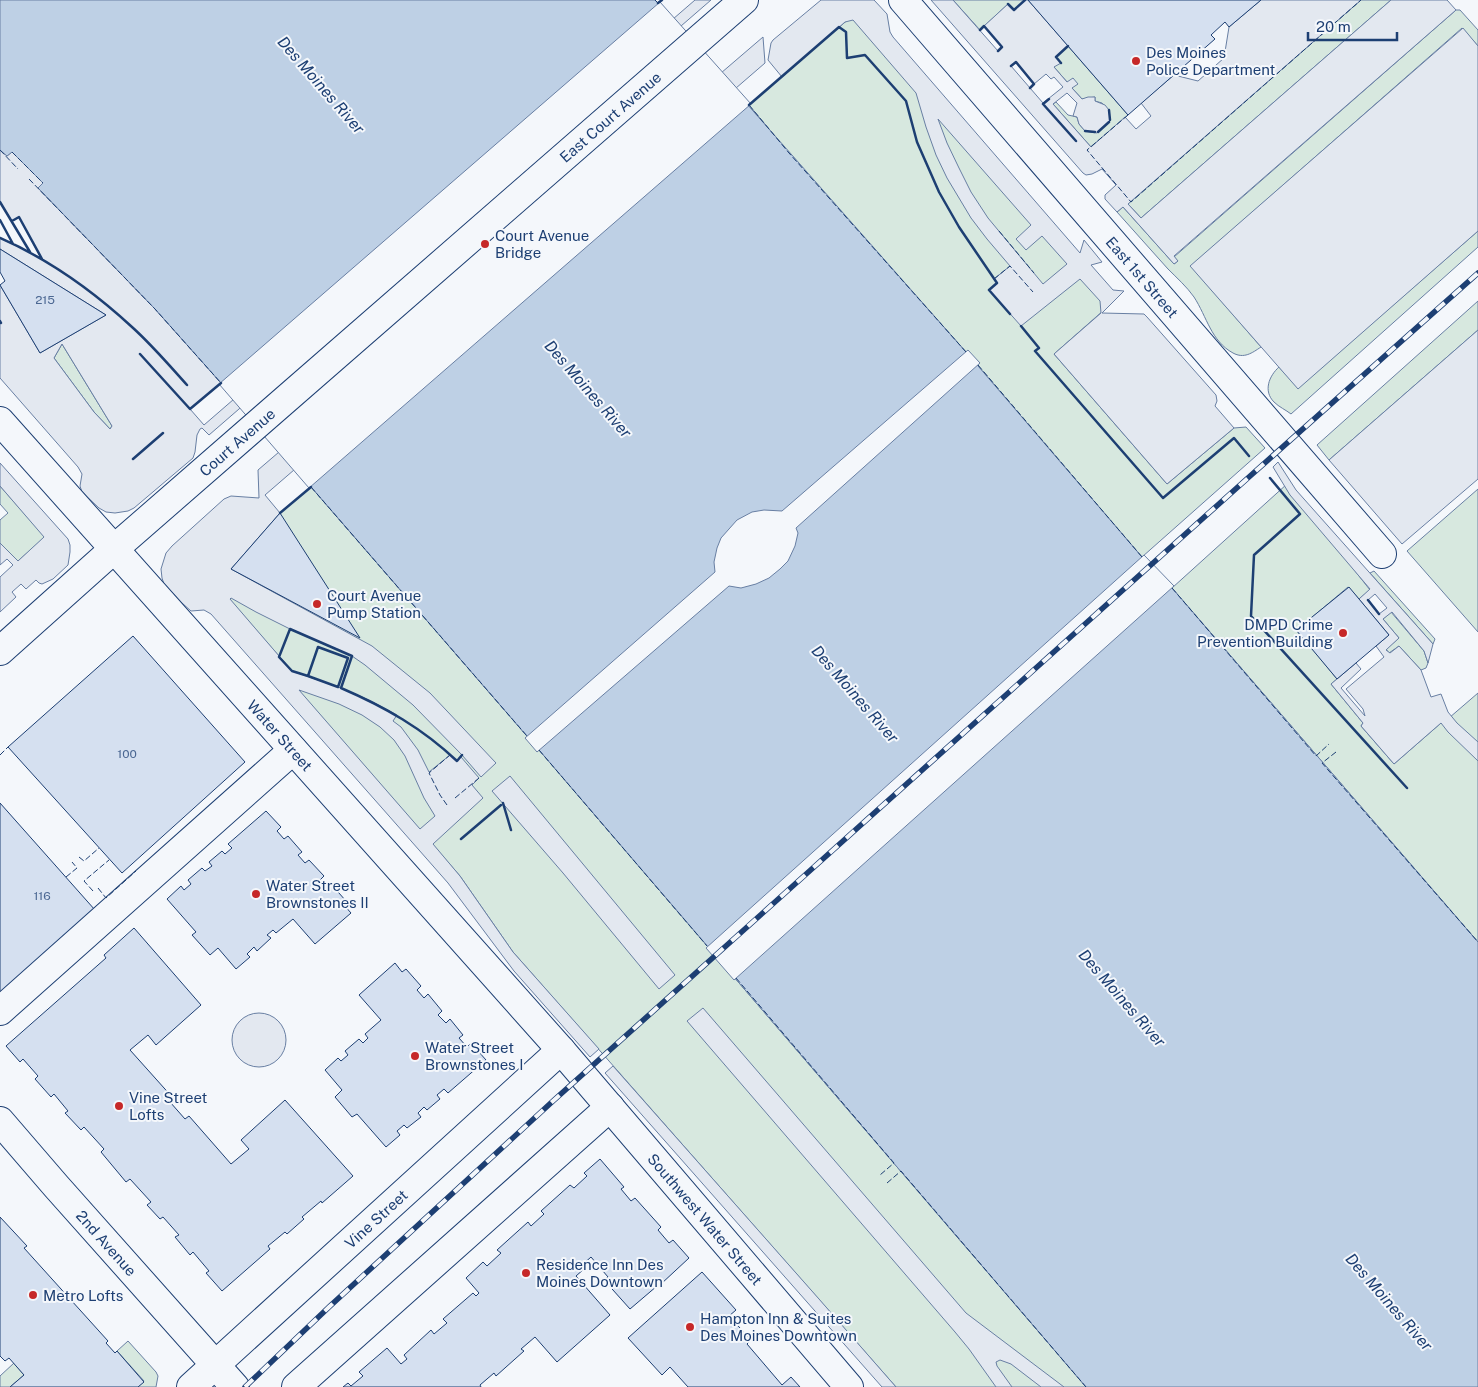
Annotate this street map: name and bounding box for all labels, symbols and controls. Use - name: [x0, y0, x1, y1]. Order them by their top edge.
- scale bar: [1308, 10, 1397, 42]
- text: 20 m: [1316, 18, 1351, 35]
- water label: Des Moines River: [273, 32, 369, 138]
- place label: Des Moines Police Department: [1146, 44, 1276, 78]
- marker: Des Moines Police Department: [1130, 55, 1142, 67]
- street label: East Court Avenue: [556, 68, 664, 165]
- place label: Court Avenue Bridge: [495, 227, 589, 261]
- street label: East 1st Street: [1103, 233, 1182, 321]
- marker: Court Avenue Bridge: [479, 238, 491, 250]
- house number: 215: [35, 293, 55, 307]
- water label: Des Moines River: [540, 336, 636, 442]
- street label: Court Avenue: [196, 405, 278, 479]
- place label: Court Avenue Pump Station: [327, 587, 421, 621]
- marker: Court Avenue Pump Station: [311, 598, 323, 610]
- place label: DMPD Crime Prevention Building: [1197, 616, 1333, 650]
- marker: DMPD Crime Prevention Building: [1337, 627, 1349, 639]
- water label: Des Moines River: [807, 641, 903, 747]
- street label: Water Street: [244, 696, 316, 774]
- house number: 100: [117, 747, 137, 761]
- place label: Water Street Brownstones II: [266, 877, 369, 911]
- marker: Water Street Brownstones II: [250, 888, 262, 900]
- house number: 116: [33, 889, 51, 903]
- water label: Des Moines River: [1074, 945, 1170, 1051]
- place label: Water Street Brownstones I: [425, 1039, 524, 1073]
- marker: Water Street Brownstones I: [409, 1050, 421, 1062]
- place label: Vine Street Lofts: [129, 1089, 208, 1123]
- marker: Vine Street Lofts: [113, 1100, 125, 1112]
- street label: Southwest Water Street: [645, 1150, 766, 1288]
- street label: Vine Street: [341, 1186, 411, 1251]
- street label: 2nd Avenue: [73, 1207, 140, 1279]
- water label: Des Moines River: [1341, 1249, 1437, 1355]
- place label: Residence Inn Des Moines Downtown: [536, 1256, 664, 1290]
- marker: Residence Inn Des Moines Downtown: [520, 1267, 532, 1279]
- place label: Metro Lofts: [43, 1287, 123, 1304]
- marker: Metro Lofts: [27, 1289, 39, 1301]
- place label: Hampton Inn & Suites Des Moines Downtown: [700, 1310, 857, 1344]
- marker: Hampton Inn & Suites Des Moines Downtown: [684, 1321, 696, 1333]

